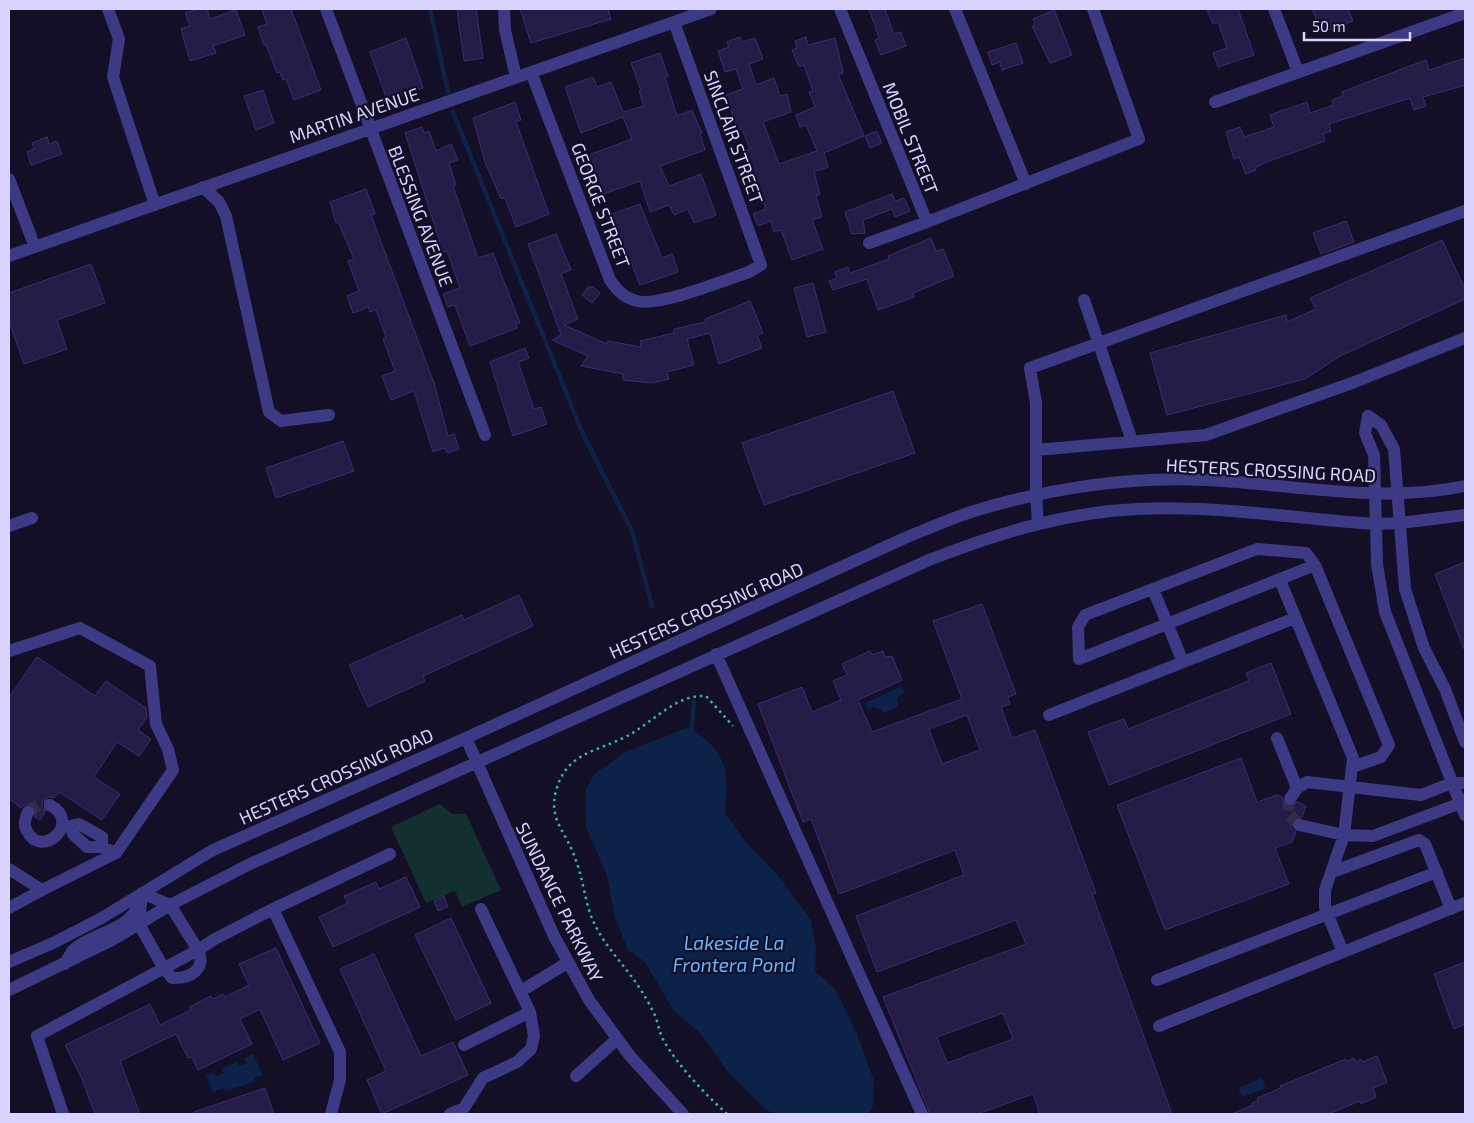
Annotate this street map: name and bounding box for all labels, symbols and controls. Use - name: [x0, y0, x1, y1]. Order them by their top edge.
- scale bar: [1304, 10, 1410, 42]
- text: 50 m: [1312, 17, 1346, 35]
- street label: SINCLAIR STREET: [700, 67, 769, 207]
- street label: MOBIL STREET: [879, 79, 944, 198]
- street label: MARTIN AVENUE: [286, 83, 422, 147]
- street label: GEORGE STREET: [567, 139, 635, 271]
- street label: BLESSING AVENUE: [384, 142, 458, 290]
- street label: HESTERS CROSSING ROAD: [1165, 454, 1377, 486]
- street label: HESTERS CROSSING ROAD: [605, 557, 807, 663]
- street label: HESTERS CROSSING ROAD: [235, 723, 437, 829]
- street label: SUNDANCE PARKWAY: [512, 819, 609, 986]
- water label: Lakeside La Frontera Pond: [673, 931, 795, 976]

